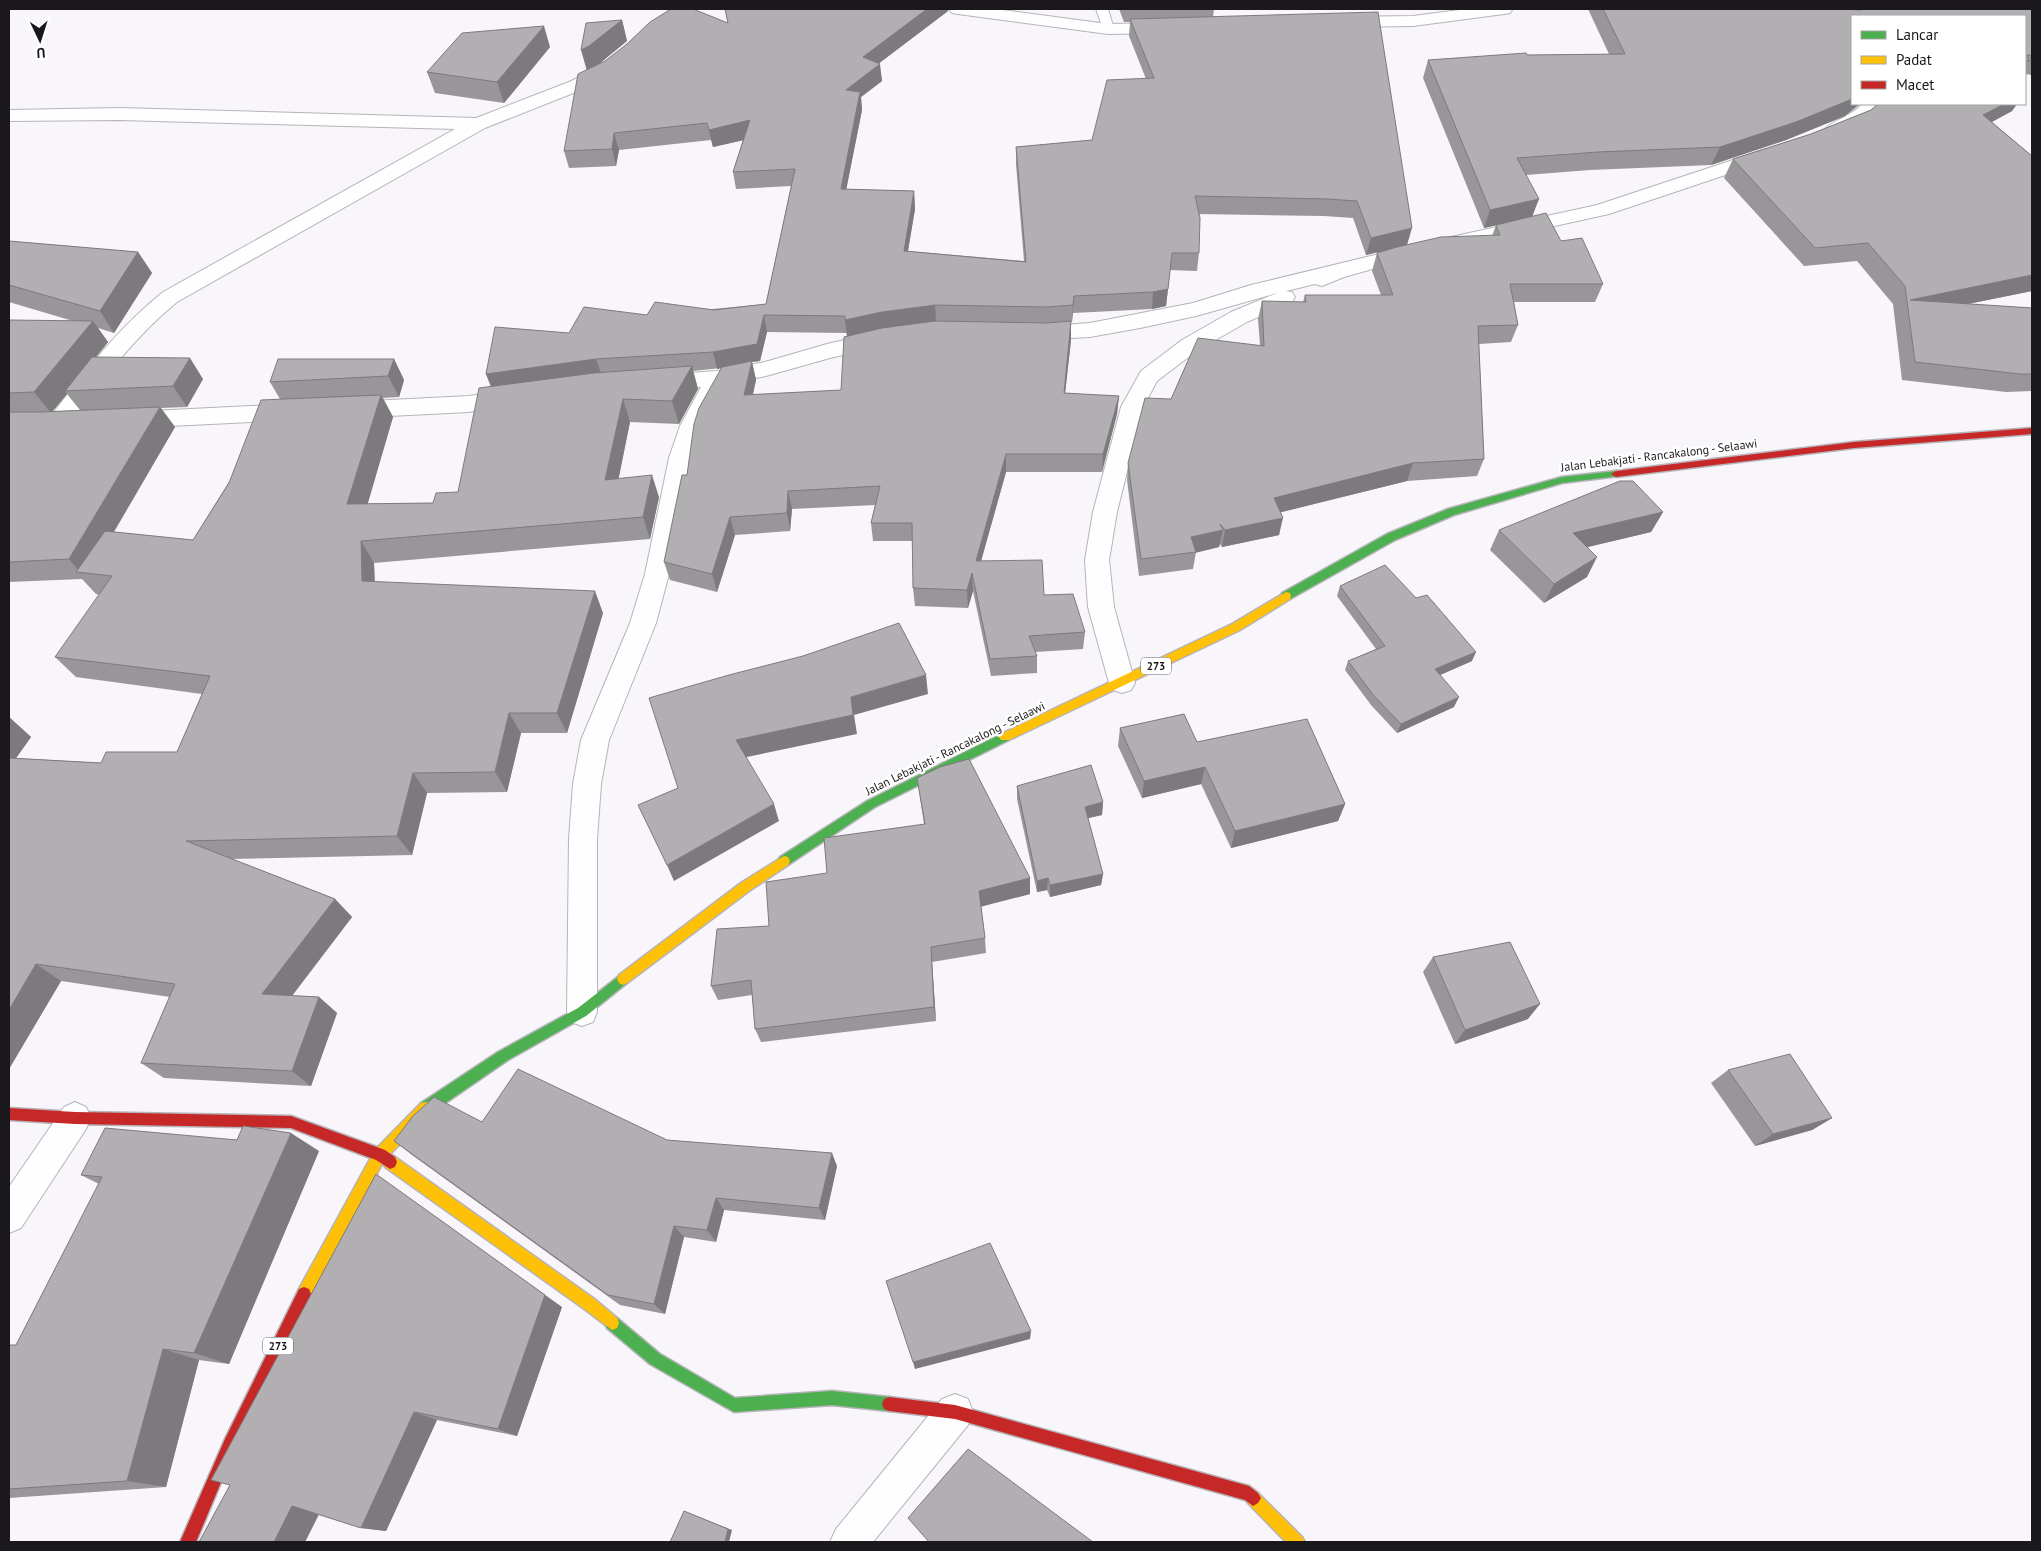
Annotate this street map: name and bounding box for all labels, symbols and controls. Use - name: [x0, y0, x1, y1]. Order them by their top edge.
- north arrow: [15, 15, 65, 65]
- legend: [1851, 15, 2026, 105]
- text: Lancar: [1896, 25, 1938, 44]
- text: U: [36, 44, 46, 62]
- text: Padat: [1896, 50, 1932, 69]
- text: Macet: [1896, 75, 1934, 94]
- street label: Jalan Lebakjati - Rancakalong - Selaawi: [1559, 435, 1758, 475]
- road number: 273: [1141, 658, 1171, 674]
- street label: Jalan Lebakjati - Rancakalong - Selaawi: [862, 698, 1047, 799]
- road number: 273: [263, 1338, 293, 1354]

